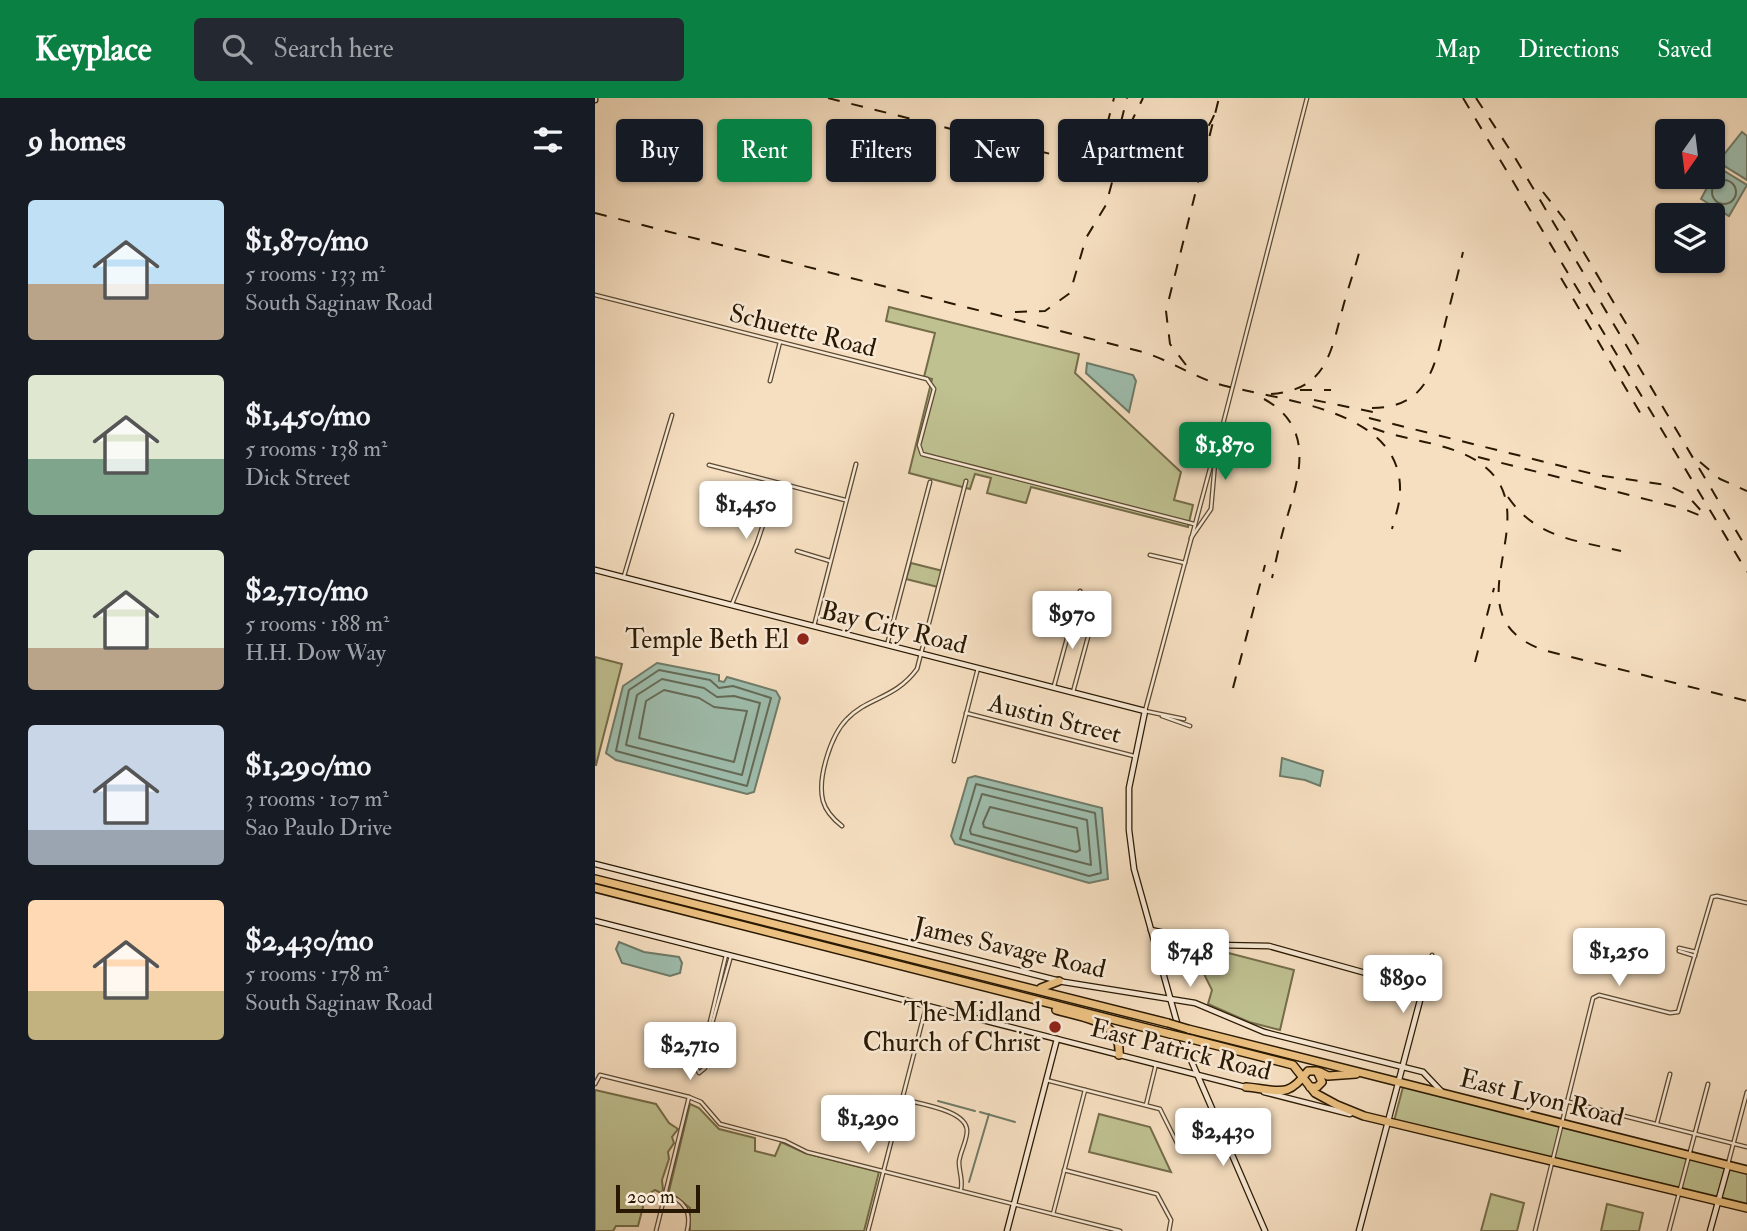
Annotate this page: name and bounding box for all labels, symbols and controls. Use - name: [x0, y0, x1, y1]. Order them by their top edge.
- search box: [194, 18, 684, 81]
- text: Keyplace: [35, 29, 152, 70]
- icon: search: [218, 30, 256, 68]
- text: Search here: [274, 33, 394, 65]
- text: Map: [1435, 34, 1480, 65]
- text: Directions: [1518, 34, 1619, 65]
- text: Saved: [1657, 34, 1712, 65]
- chip: Buy: [616, 119, 703, 182]
- chip: Rent: [717, 119, 812, 182]
- chip: Filters: [826, 119, 936, 182]
- chip: New: [950, 119, 1044, 182]
- chip: Apartment: [1058, 119, 1208, 182]
- north arrow: [1655, 119, 1725, 189]
- map controls: [1655, 119, 1725, 273]
- icon: filters: [529, 121, 567, 159]
- text: 9 homes: [28, 122, 126, 159]
- button: layers: [1655, 203, 1725, 273]
- text: $1,870/mo: [245, 222, 368, 259]
- icon: home: [84, 228, 168, 312]
- text: 5 rooms · 133 m²: [245, 259, 386, 288]
- text: South Saginaw Road: [245, 288, 433, 317]
- street label: Schuette Road: [726, 297, 880, 365]
- text: $1,450/mo: [245, 397, 370, 434]
- icon: home: [84, 403, 168, 487]
- pin: $1,870: [1168, 422, 1282, 482]
- text: $1,870: [1195, 430, 1255, 459]
- text: 5 rooms · 138 m²: [245, 434, 388, 463]
- text: Dick Street: [245, 463, 350, 492]
- pin: $1,450: [689, 482, 803, 541]
- text: $1,450: [715, 489, 777, 518]
- text: $2,710/mo: [245, 572, 368, 609]
- icon: home: [84, 578, 168, 662]
- pin: $970: [1031, 592, 1113, 651]
- street label: Bay City Road: [817, 594, 970, 662]
- text: $970: [1048, 599, 1096, 628]
- text: 5 rooms · 188 m²: [245, 609, 389, 638]
- place label: Temple Beth El: [625, 624, 789, 657]
- marker: Temple Beth El: [795, 631, 811, 647]
- text: H.H. Dow Way: [245, 638, 386, 667]
- street label: Austin Street: [984, 687, 1124, 751]
- text: $1,290/mo: [245, 747, 371, 784]
- icon: home: [84, 753, 168, 837]
- text: 3 rooms · 107 m²: [245, 784, 389, 813]
- text: Sao Paulo Drive: [245, 813, 392, 842]
- street label: James Savage Road: [910, 910, 1109, 986]
- text: $2,430/mo: [245, 922, 373, 959]
- icon: home: [84, 928, 168, 1012]
- pin: $1,250: [1562, 928, 1676, 988]
- pin: $748: [1149, 930, 1231, 989]
- text: $1,250: [1589, 936, 1649, 965]
- text: $748: [1167, 937, 1213, 966]
- pin: $890: [1362, 956, 1444, 1015]
- text: 5 rooms · 178 m²: [245, 959, 389, 988]
- text: $890: [1379, 963, 1427, 992]
- text: South Saginaw Road: [245, 988, 433, 1017]
- place label: The Midland Church of Christ: [863, 997, 1041, 1059]
- street label: East Patrick Road: [1087, 1012, 1275, 1088]
- marker: The Midland Church of Christ: [1047, 1019, 1063, 1035]
- pin: $2,710: [633, 1023, 747, 1082]
- text: $2,710: [660, 1030, 720, 1059]
- street label: East Lyon Road: [1456, 1062, 1627, 1134]
- pin: $1,290: [811, 1096, 925, 1155]
- text: $1,290: [837, 1103, 899, 1132]
- pin: $2,430: [1166, 1108, 1280, 1168]
- text: $2,430: [1191, 1116, 1255, 1145]
- scale bar: [616, 1182, 700, 1214]
- text: 200 m: [627, 1185, 675, 1209]

